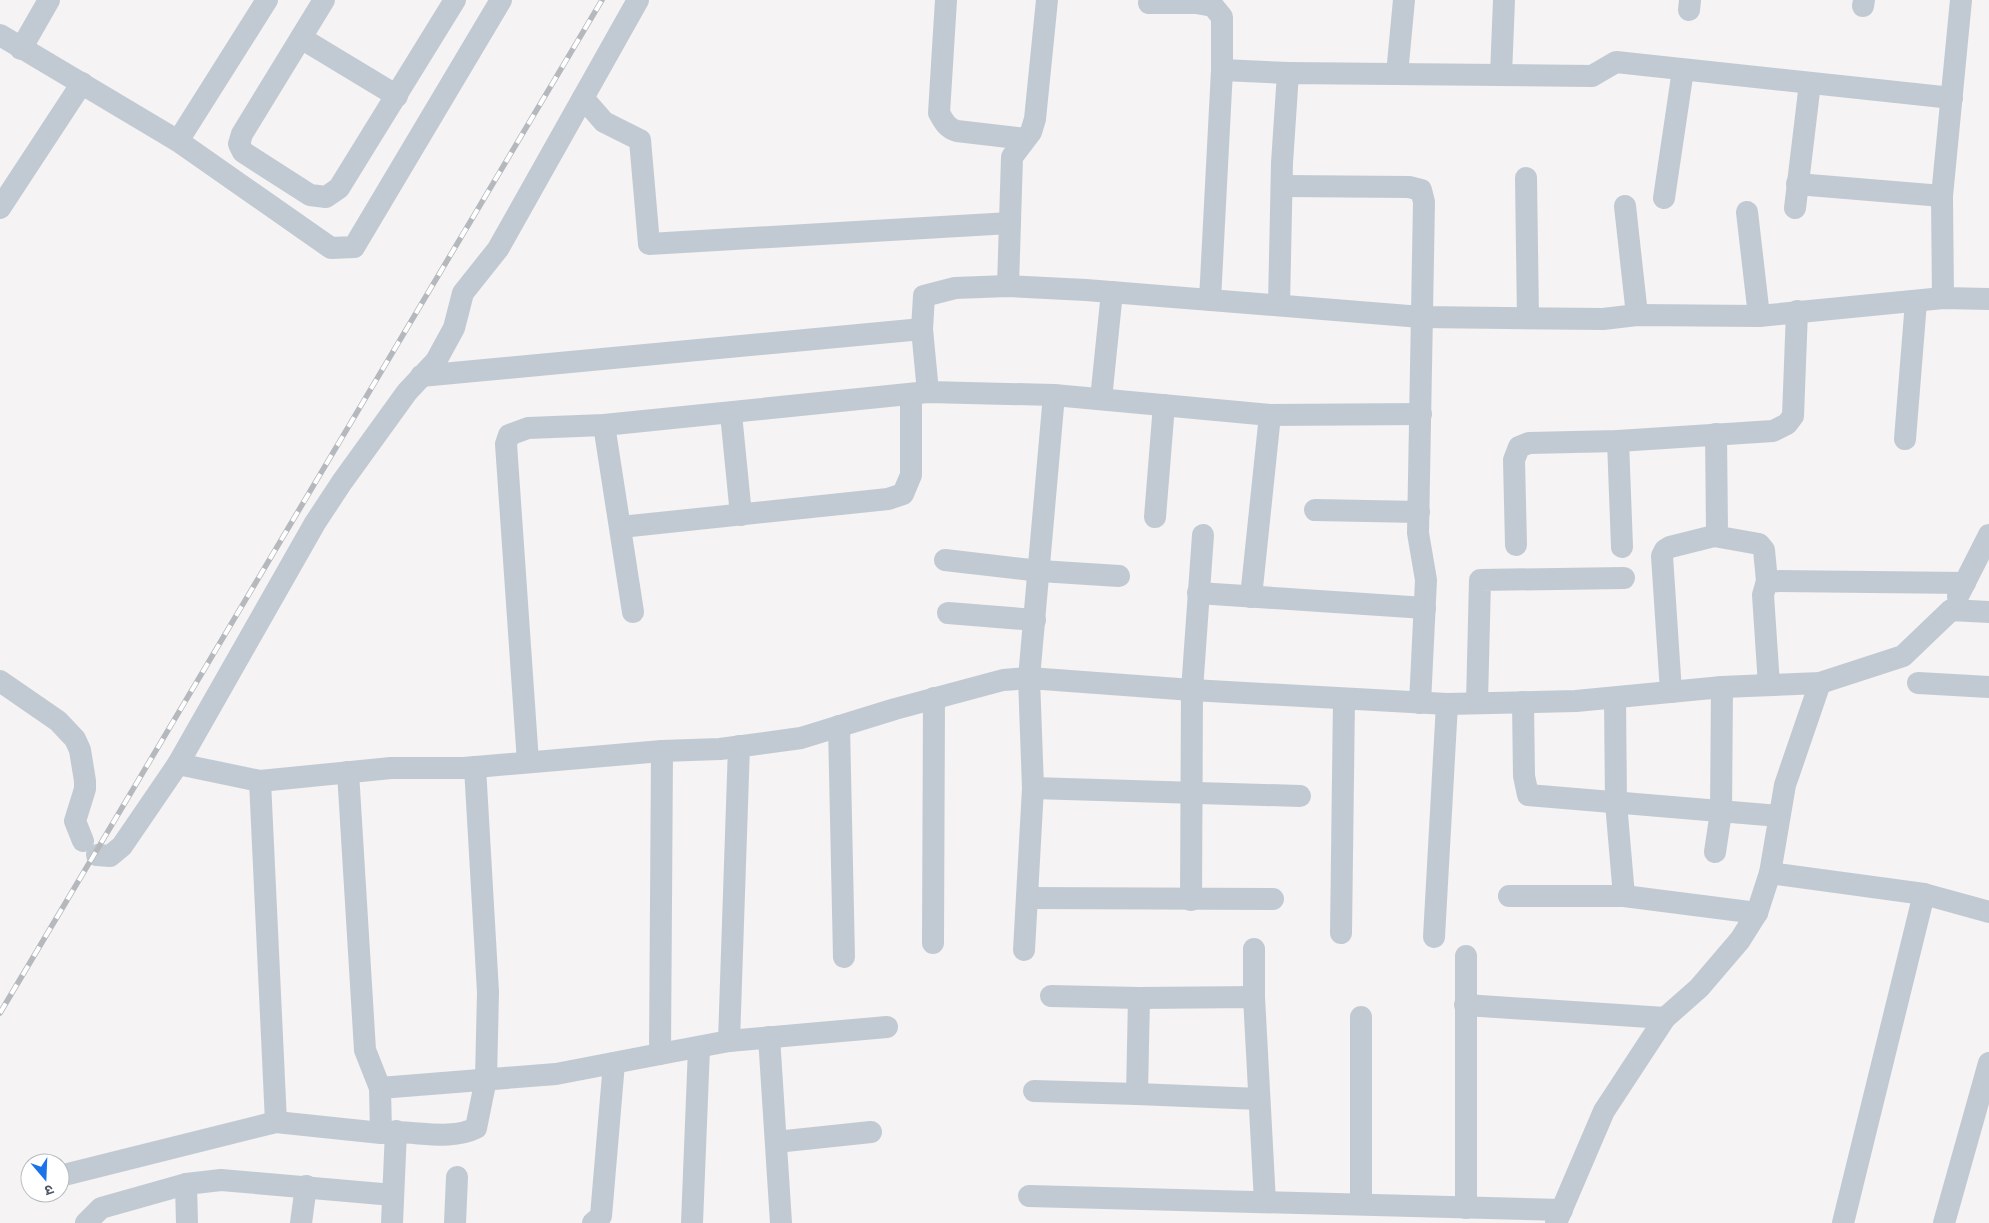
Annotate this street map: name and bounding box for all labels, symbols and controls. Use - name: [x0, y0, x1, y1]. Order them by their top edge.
- north arrow: [20, 1153, 70, 1203]
- text: उ: [42, 1180, 56, 1199]

